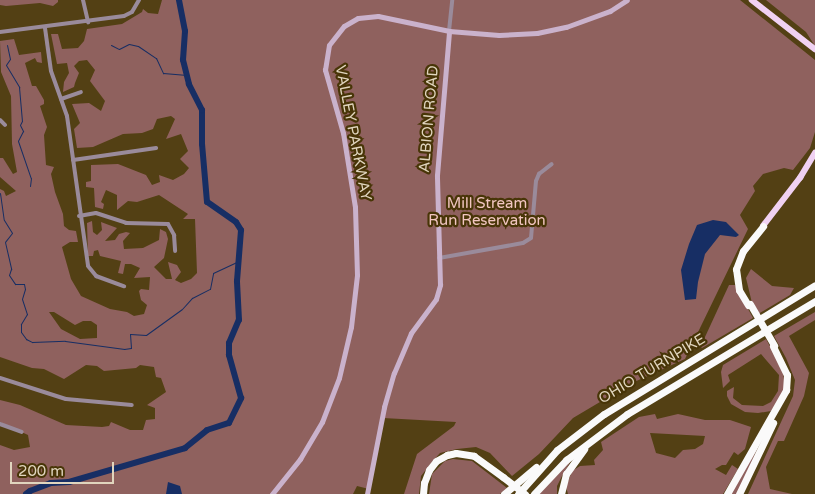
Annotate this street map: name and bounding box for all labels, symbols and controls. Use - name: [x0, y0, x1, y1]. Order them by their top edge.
- street label: VALLEY PARKWAY: [331, 64, 375, 202]
- street label: ALBION ROAD: [415, 65, 443, 173]
- park label: Mill Stream Run Reservation: [428, 194, 546, 229]
- street label: OHIO TURNPIKE: [595, 330, 709, 408]
- scale bar: [12, 452, 116, 484]
- text: 200 m: [18, 462, 64, 480]

